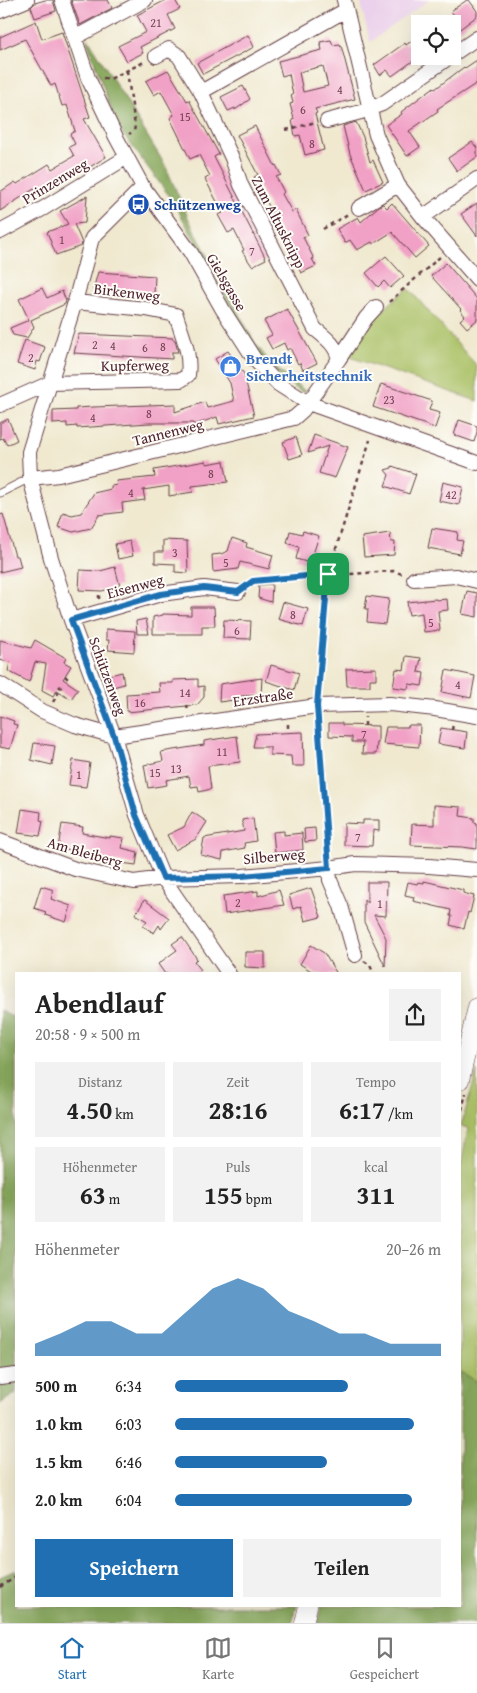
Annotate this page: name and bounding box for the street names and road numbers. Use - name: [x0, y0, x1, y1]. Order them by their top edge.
- street label: Prinzenweg: [18, 153, 92, 209]
- street label: Zum Altusknipp: [247, 172, 311, 272]
- street label: Gielsgasse: [202, 249, 252, 315]
- street label: Birkenweg: [93, 278, 162, 307]
- street label: Kupferweg: [101, 354, 170, 376]
- street label: Tannenweg: [130, 413, 206, 451]
- street label: Eisenweg: [104, 568, 166, 604]
- street label: Schützenweg: [84, 634, 132, 719]
- street label: Erzstraße: [232, 682, 294, 712]
- street label: Am Bleiberg: [45, 831, 125, 873]
- street label: Silberweg: [242, 843, 306, 869]

